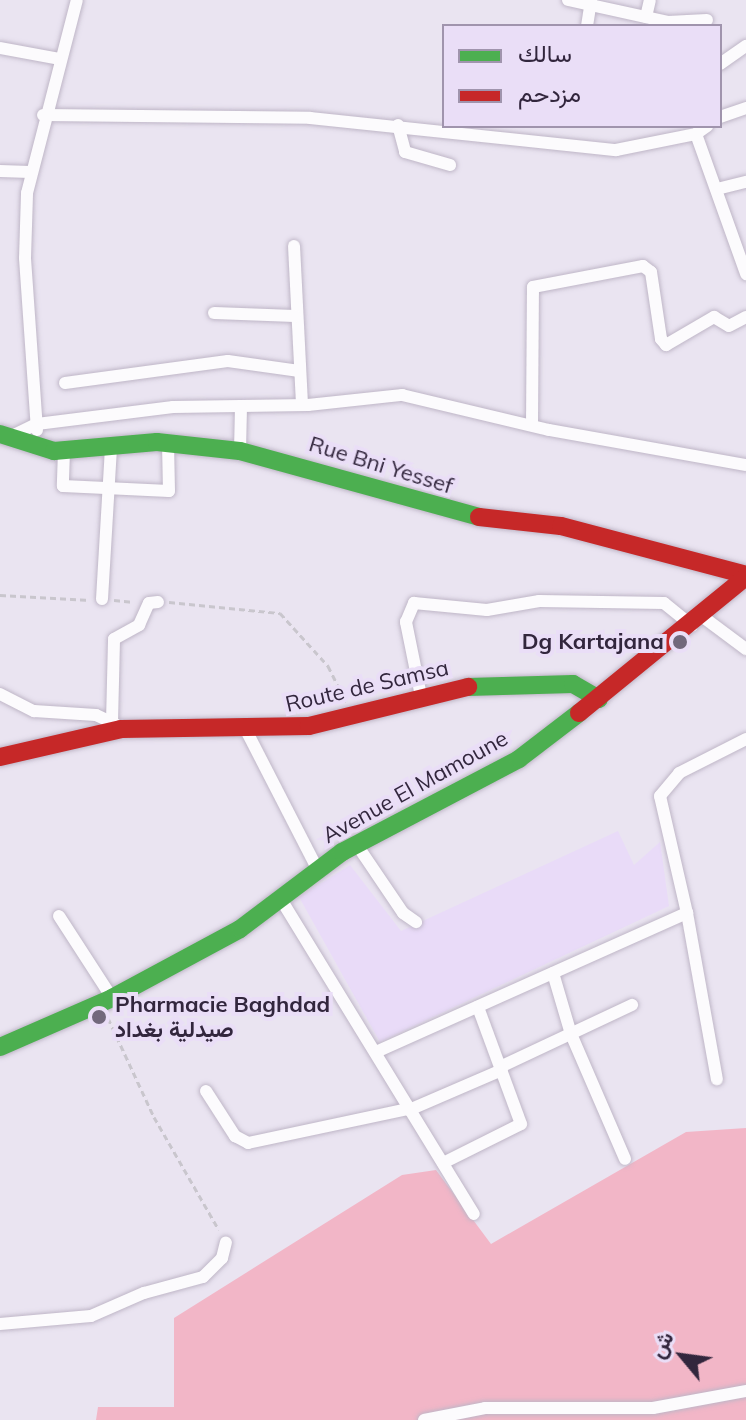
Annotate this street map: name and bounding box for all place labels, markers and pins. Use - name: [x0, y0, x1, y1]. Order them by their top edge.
- place label: Dg Kartajana: [522, 629, 664, 655]
- marker: Dg Kartajana: [671, 633, 689, 651]
- place label: Pharmacie Baghdad صيدلية بغداد: [115, 991, 330, 1042]
- marker: Pharmacie Baghdad صيدلية بغداد: [90, 1008, 108, 1026]

